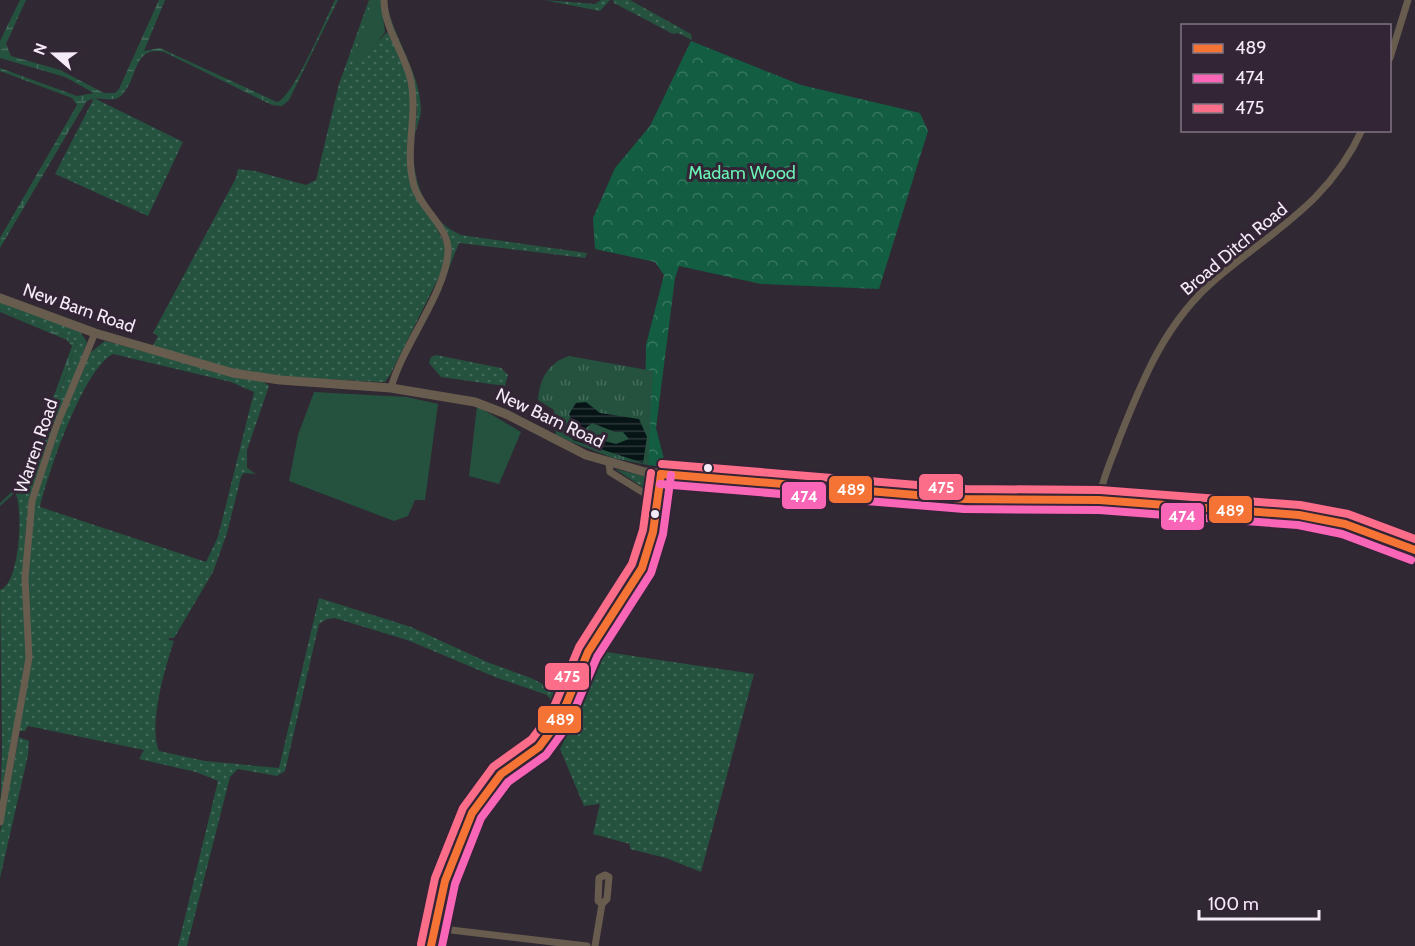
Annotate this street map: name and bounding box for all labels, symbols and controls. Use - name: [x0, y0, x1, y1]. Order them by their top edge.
- north arrow: [24, 24, 84, 84]
- legend: [1181, 24, 1391, 132]
- text: 489: [1235, 37, 1267, 59]
- text: N: [30, 40, 51, 58]
- text: 474: [1235, 67, 1264, 89]
- text: 475: [1235, 97, 1264, 119]
- park label: Madam Wood: [688, 162, 796, 184]
- street label: Broad Ditch Road: [1176, 198, 1292, 300]
- street label: New Barn Road: [20, 279, 138, 337]
- street label: New Barn Road: [492, 383, 608, 453]
- street label: Warren Road: [10, 396, 62, 496]
- unlabelled marker: [702, 462, 714, 474]
- line badge: 475: [918, 473, 964, 501]
- line badge: 489: [828, 475, 873, 504]
- text: 475: [928, 478, 954, 497]
- text: 489: [837, 480, 865, 499]
- line badge: 474: [781, 481, 827, 510]
- text: 474: [790, 487, 818, 506]
- line badge: 489: [1208, 495, 1253, 524]
- text: 489: [1216, 501, 1244, 520]
- line badge: 474: [1160, 502, 1205, 531]
- text: 474: [1168, 507, 1196, 526]
- unlabelled marker: [649, 508, 661, 520]
- line badge: 475: [544, 662, 590, 691]
- text: 475: [554, 667, 580, 686]
- line badge: 489: [537, 705, 582, 734]
- text: 489: [546, 710, 574, 729]
- scale bar: [1199, 883, 1319, 921]
- text: 100 m: [1208, 893, 1259, 915]

